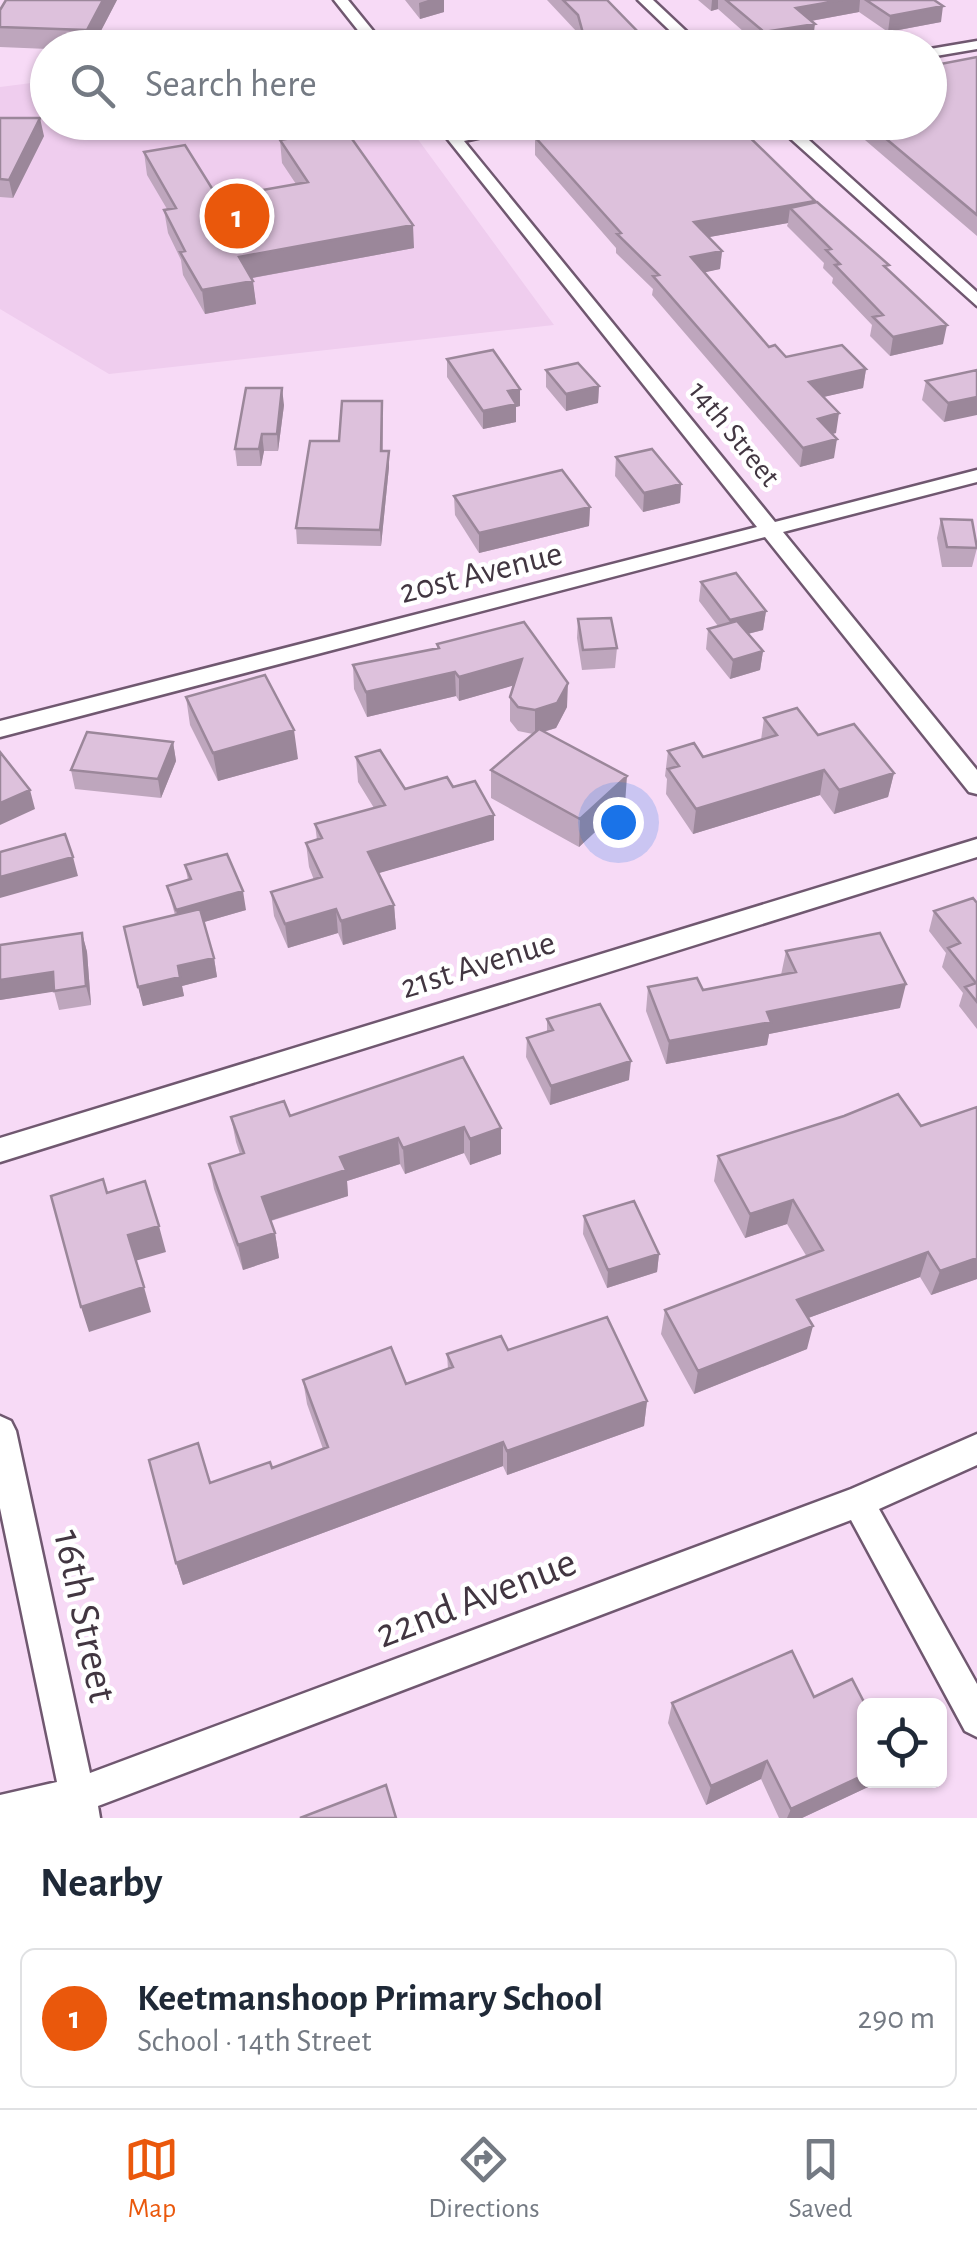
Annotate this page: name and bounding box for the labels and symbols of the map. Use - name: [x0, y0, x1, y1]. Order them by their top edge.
- pin: 1: [204, 178, 270, 254]
- street label: 14th Street: [683, 376, 785, 493]
- street label: 20st Avenue: [396, 536, 566, 610]
- your location: [593, 797, 644, 848]
- street label: 21st Avenue: [396, 925, 560, 1005]
- street label: 16th Street: [46, 1526, 124, 1706]
- street label: 22nd Avenue: [370, 1541, 582, 1655]

